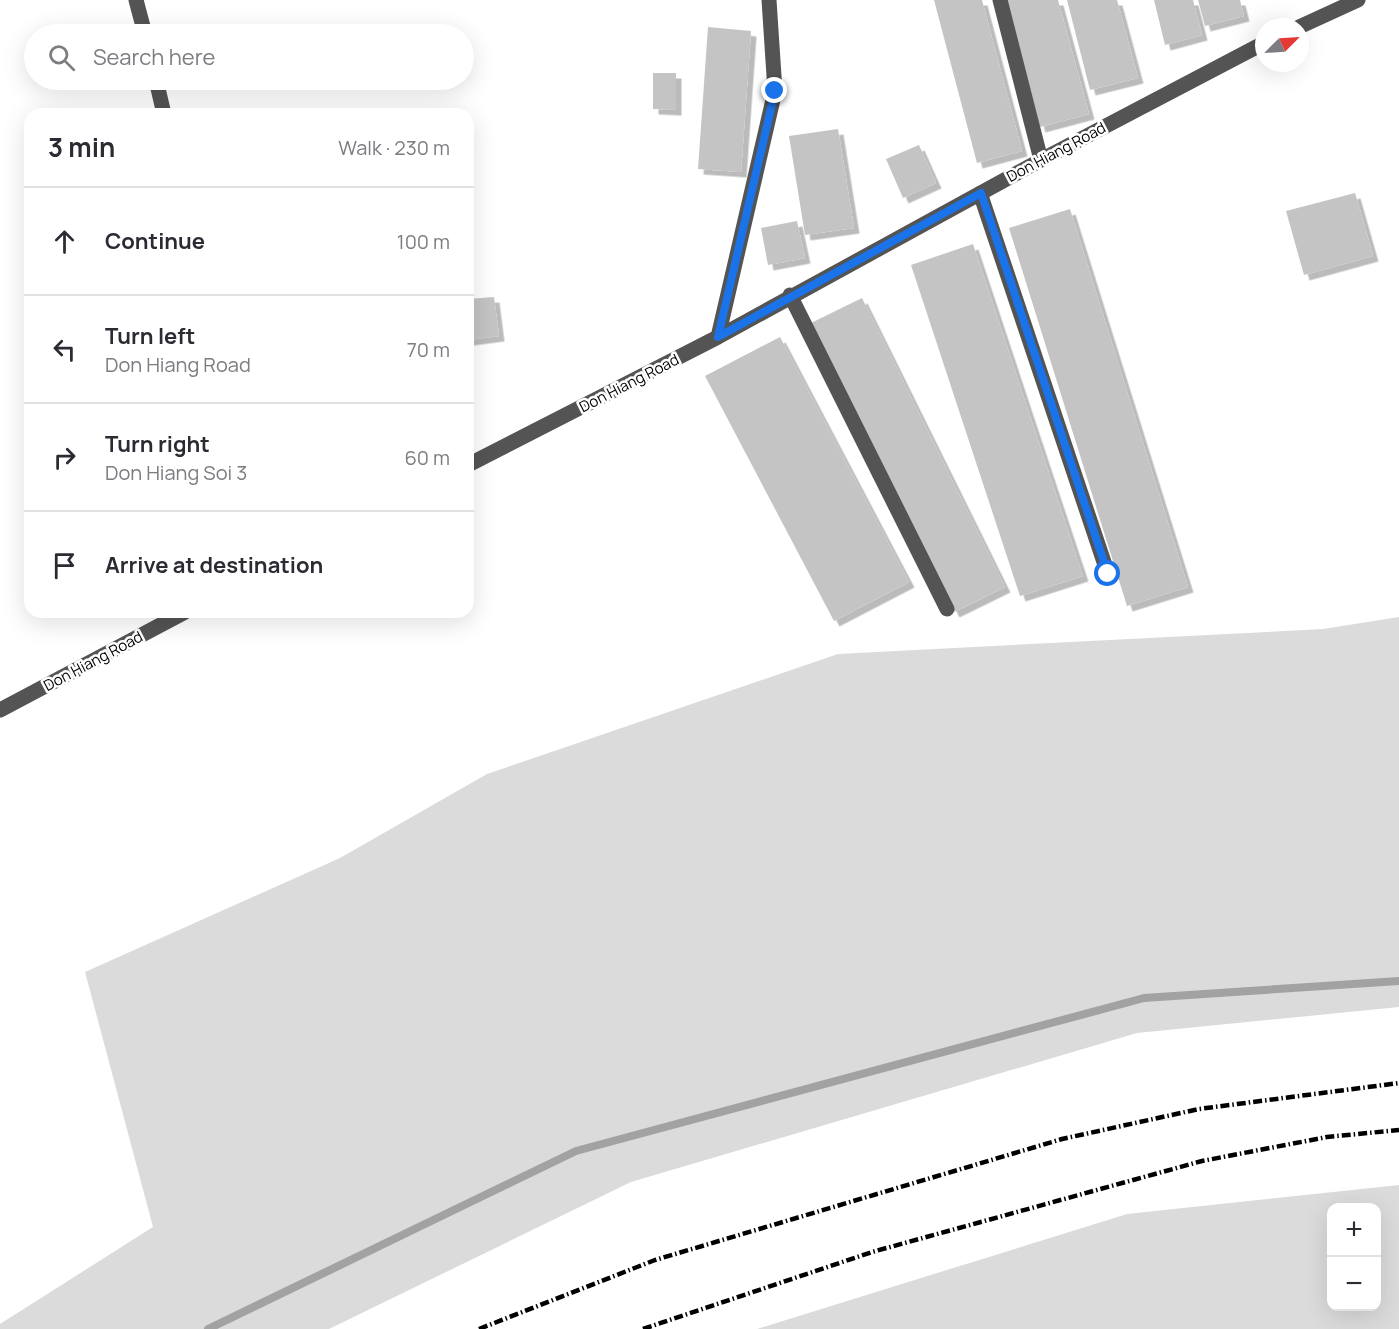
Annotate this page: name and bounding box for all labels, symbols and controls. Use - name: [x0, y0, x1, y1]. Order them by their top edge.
- north arrow: [1255, 18, 1309, 72]
- search box: [24, 24, 474, 90]
- icon: search: [45, 41, 78, 74]
- text: Search here: [93, 42, 215, 72]
- route end: [761, 77, 787, 103]
- street label: Don Hiang Road: [1003, 117, 1109, 187]
- text: 3 min: [48, 129, 115, 165]
- text: Walk · 230 m: [338, 134, 450, 161]
- icon: ahead: [48, 225, 81, 258]
- text: Continue: [105, 226, 205, 256]
- text: 100 m: [397, 228, 450, 255]
- text: Turn left: [105, 321, 195, 351]
- icon: left: [48, 333, 81, 366]
- text: 70 m: [407, 336, 450, 363]
- street label: Don Hiang Road: [576, 349, 682, 417]
- text: Don Hiang Road: [105, 351, 251, 378]
- text: Turn right: [105, 429, 210, 459]
- icon: right: [48, 441, 81, 474]
- text: 60 m: [404, 444, 450, 471]
- text: Don Hiang Soi 3: [105, 459, 247, 486]
- icon: arrive: [48, 549, 81, 582]
- text: Arrive at destination: [105, 550, 323, 580]
- route start: [1094, 560, 1120, 586]
- street label: Don Hiang Road: [40, 626, 146, 696]
- map controls: [1327, 1203, 1381, 1311]
- button: +: [1327, 1203, 1381, 1257]
- button: −: [1327, 1257, 1381, 1311]

